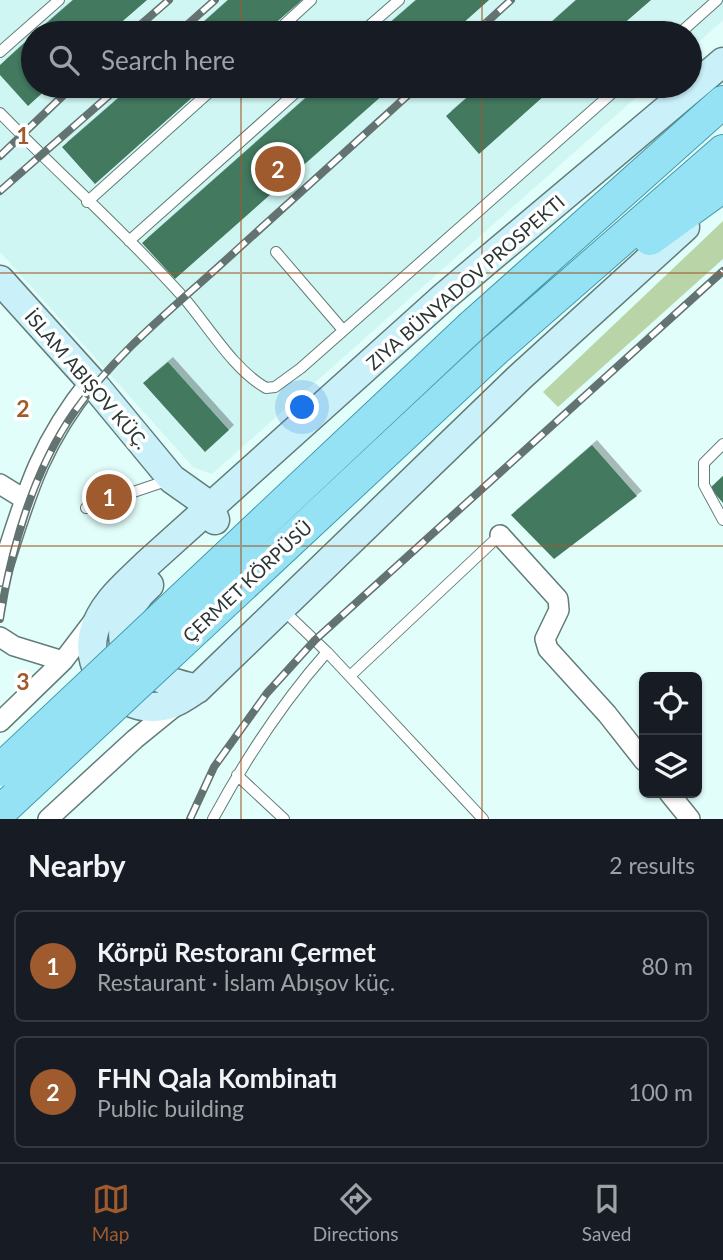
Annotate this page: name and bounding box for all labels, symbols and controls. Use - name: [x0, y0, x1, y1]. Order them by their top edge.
- search box: [21, 21, 702, 98]
- icon: search: [45, 41, 83, 79]
- text: Search here: [101, 44, 235, 76]
- text: 1: [16, 121, 30, 149]
- pin: 2: [255, 143, 301, 195]
- street label: ZIYA BÜNYADOV PROSPEKTI: [361, 190, 569, 374]
- street label: İSLAM ABIŞOV KÜÇ.: [20, 305, 154, 453]
- your location: [285, 390, 319, 424]
- text: 2: [16, 394, 30, 422]
- pin: 1: [86, 471, 132, 523]
- street label: ÇERMET KÖRPÜSÜ: [178, 515, 316, 647]
- text: 3: [16, 667, 30, 695]
- map controls: [639, 672, 702, 798]
- button: locate: [639, 672, 702, 735]
- button: layers: [639, 735, 702, 798]
- text: Nearby: [28, 847, 126, 883]
- text: 2 results: [609, 851, 695, 879]
- text: Körpü Restoranı Çermet: [97, 936, 376, 968]
- text: 1: [46, 952, 60, 980]
- text: 80 m: [642, 952, 693, 980]
- text: Restaurant · İslam Abışov küç.: [97, 968, 395, 996]
- text: FHN Qala Kombinatı: [97, 1062, 337, 1094]
- text: 2: [46, 1078, 60, 1106]
- text: 100 m: [628, 1078, 693, 1106]
- text: Public building: [97, 1094, 244, 1122]
- tab: Map: [92, 1180, 130, 1245]
- tab: Directions: [313, 1180, 399, 1245]
- tab: Saved: [582, 1180, 631, 1245]

